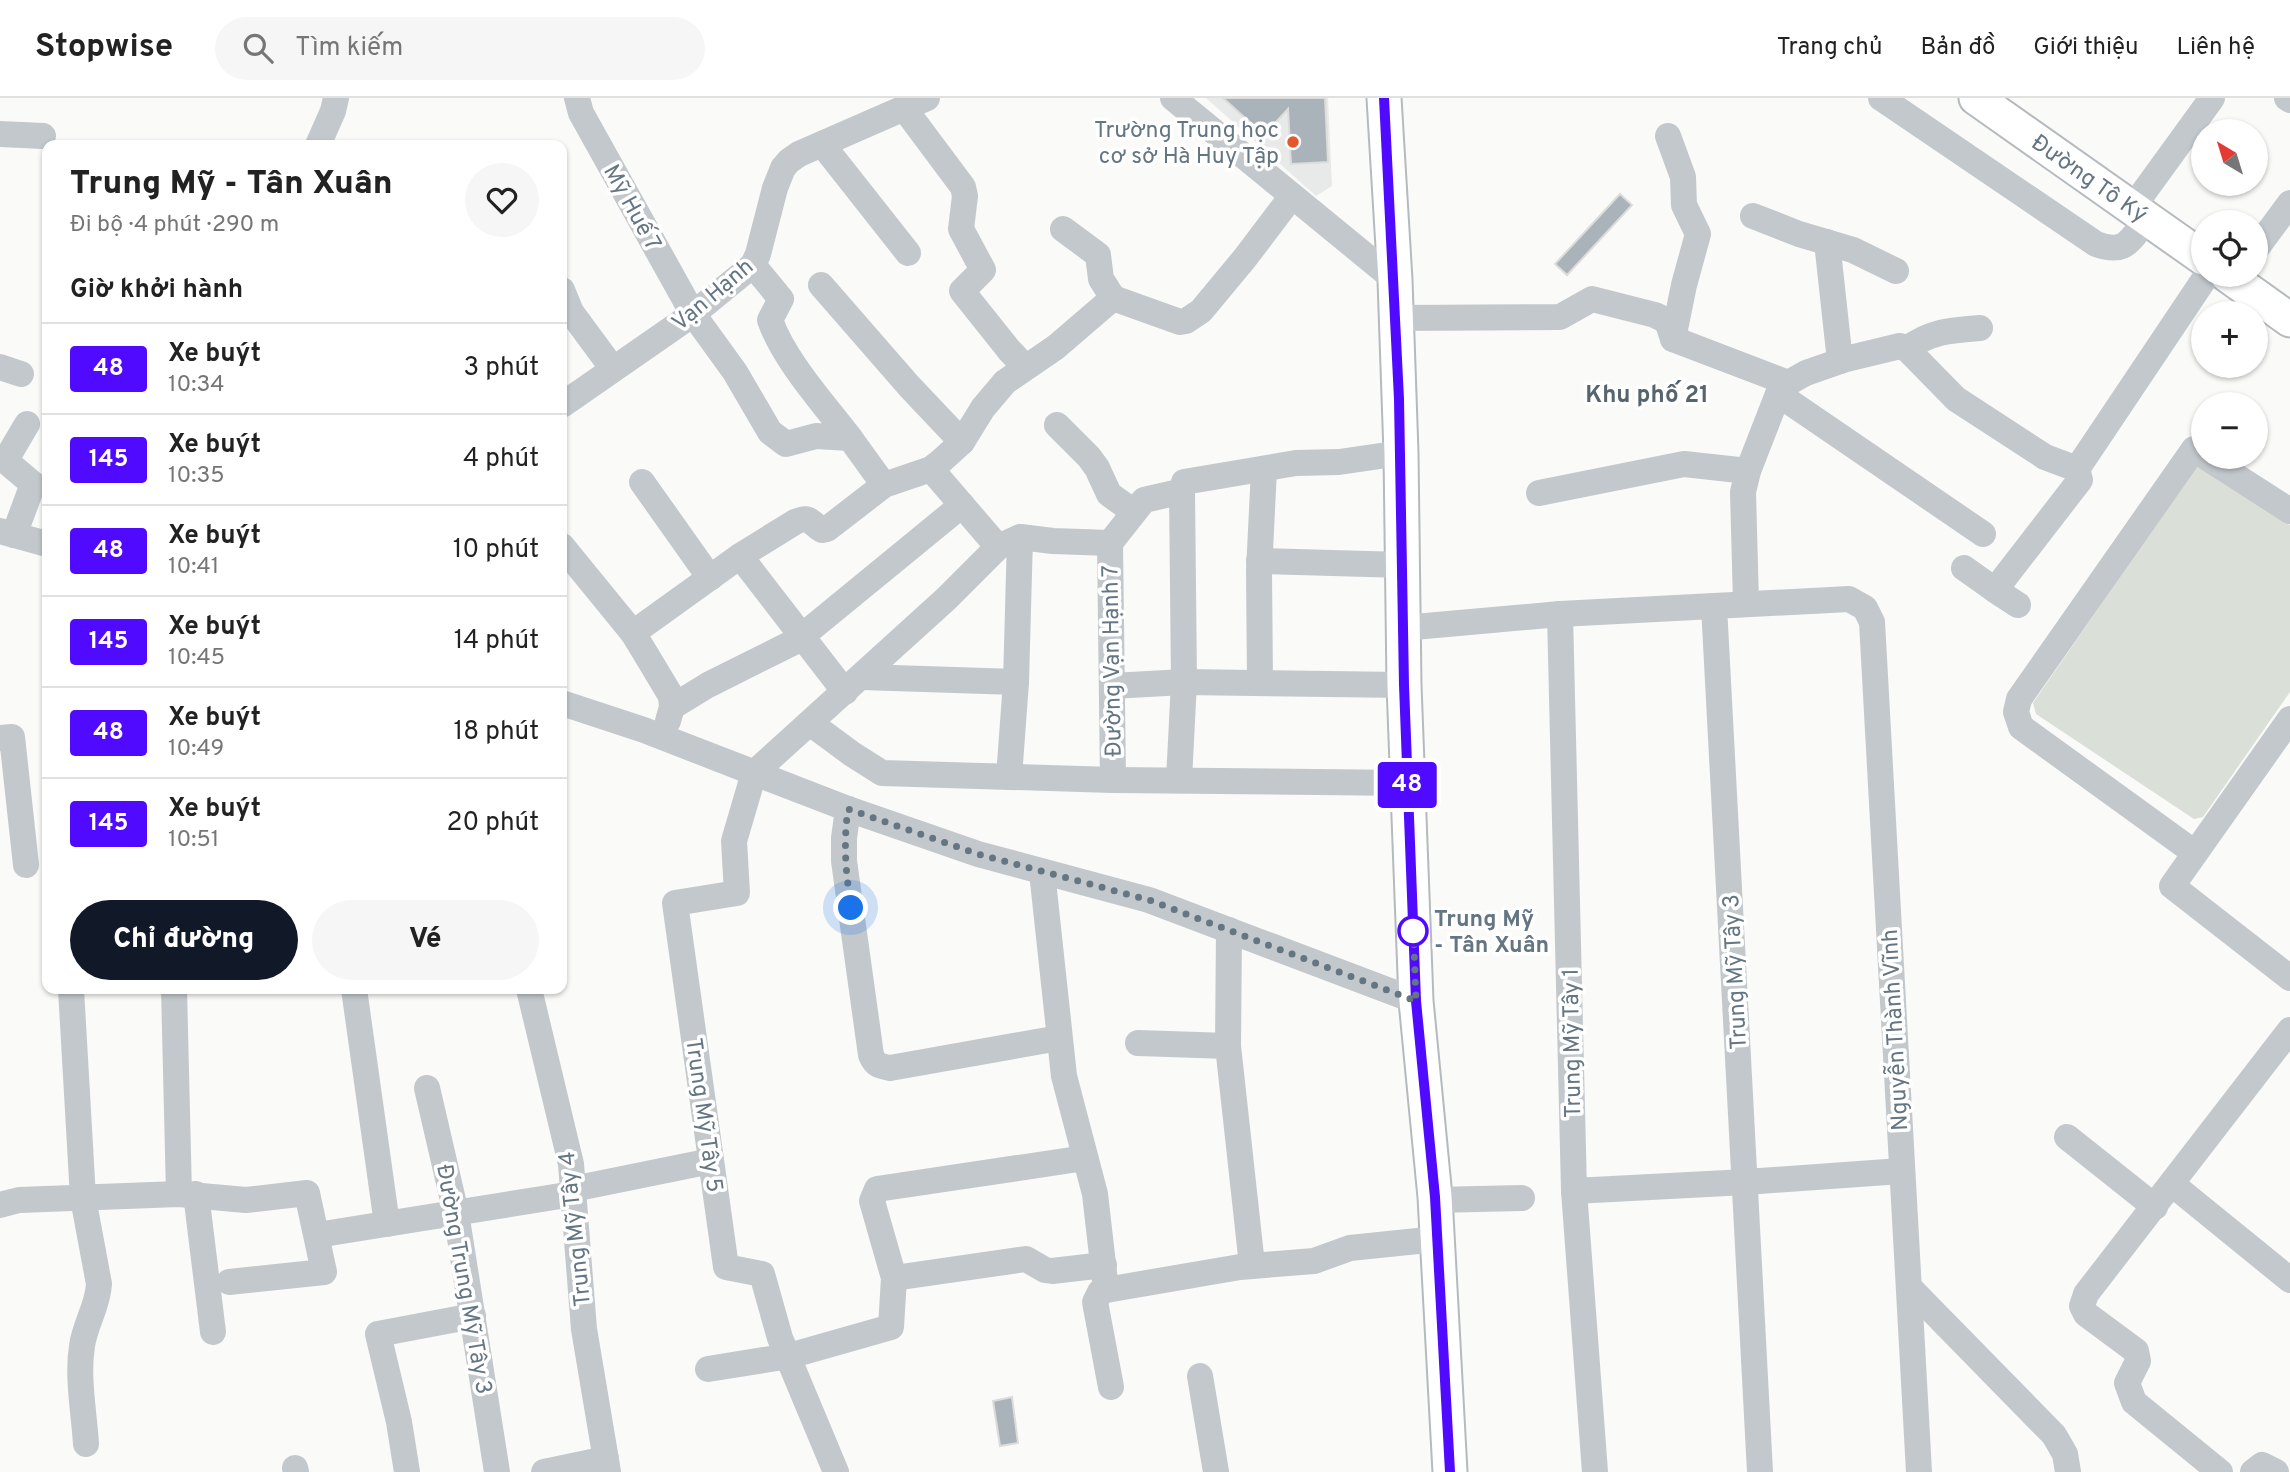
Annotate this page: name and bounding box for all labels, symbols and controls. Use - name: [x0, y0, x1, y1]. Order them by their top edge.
- search box: [215, 17, 705, 80]
- text: Stopwise: [35, 27, 173, 69]
- icon: search: [239, 29, 277, 67]
- text: Tìm kiếm: [295, 32, 403, 65]
- text: Trang chủ: [1777, 33, 1882, 63]
- text: Bản đồ: [1920, 33, 1995, 63]
- text: Giới thiệu: [2033, 33, 2138, 63]
- text: Liên hệ: [2176, 33, 2255, 63]
- place label: Trường Trung học cơ sở Hà Huy Tập: [1094, 117, 1279, 172]
- north arrow: [2191, 119, 2268, 196]
- map controls: [2191, 119, 2268, 469]
- street label: Đường Tô Ký: [2025, 129, 2152, 231]
- marker: Trường Trung học cơ sở Hà Huy Tập: [1285, 134, 1301, 150]
- street label: Mỹ Huế 7: [595, 160, 667, 256]
- button: heart: [465, 163, 539, 237]
- text: Trung Mỹ - Tân Xuân: [70, 164, 393, 206]
- button: locate: [2191, 210, 2268, 287]
- text: Đi bộ · 4 phút · 290 m: [70, 211, 279, 240]
- street label: Vạn Hạnh: [667, 253, 760, 338]
- text: Giờ khởi hành: [70, 274, 243, 307]
- button: +: [2191, 301, 2268, 378]
- text: Xe buýt: [168, 338, 261, 371]
- text: 3 phút: [463, 352, 539, 385]
- text: 48: [93, 354, 124, 384]
- text: 10:34: [168, 371, 225, 400]
- district label: Khu phố 21: [1585, 380, 1709, 411]
- button: −: [2191, 392, 2268, 469]
- text: Xe buýt: [168, 429, 261, 462]
- text: 4 phút: [463, 443, 539, 476]
- text: 145: [89, 445, 128, 475]
- text: 10:35: [168, 462, 225, 491]
- text: Xe buýt: [168, 520, 261, 553]
- text: 10 phút: [453, 534, 539, 567]
- text: 48: [93, 536, 124, 566]
- text: 10:41: [168, 553, 219, 582]
- street label: Đường Vạn Hạnh 7: [1097, 565, 1130, 757]
- text: Xe buýt: [168, 611, 261, 644]
- text: 14 phút: [454, 625, 539, 658]
- text: 145: [89, 627, 128, 657]
- text: 10:45: [168, 644, 225, 673]
- text: Xe buýt: [168, 702, 261, 735]
- text: 18 phút: [454, 716, 539, 749]
- text: 48: [93, 718, 124, 748]
- text: 10:49: [168, 735, 224, 764]
- line badge: 48: [1376, 762, 1438, 808]
- text: 48: [1392, 770, 1422, 800]
- text: Xe buýt: [168, 793, 261, 826]
- text: 20 phút: [446, 807, 539, 840]
- text: 145: [89, 809, 128, 839]
- text: 10:51: [168, 826, 219, 855]
- your location: [833, 890, 868, 925]
- street label: Trung Mỹ Tây 3: [1718, 894, 1755, 1050]
- button: Chỉ đường: [70, 900, 298, 980]
- button: Vé: [312, 900, 539, 980]
- place label: Trung Mỹ - Tân Xuân: [1434, 906, 1549, 961]
- marker: Trung Mỹ - Tân Xuân: [1398, 916, 1428, 946]
- street label: Nguyễn Thành Vĩnh: [1876, 928, 1916, 1132]
- street label: Trung Mỹ Tây 1: [1558, 968, 1589, 1118]
- street label: Trung Mỹ Tây 5: [677, 1036, 728, 1194]
- street label: Trung Mỹ Tây 4: [554, 1150, 599, 1308]
- street label: Đường Trung Mỹ Tây 3: [428, 1162, 497, 1397]

